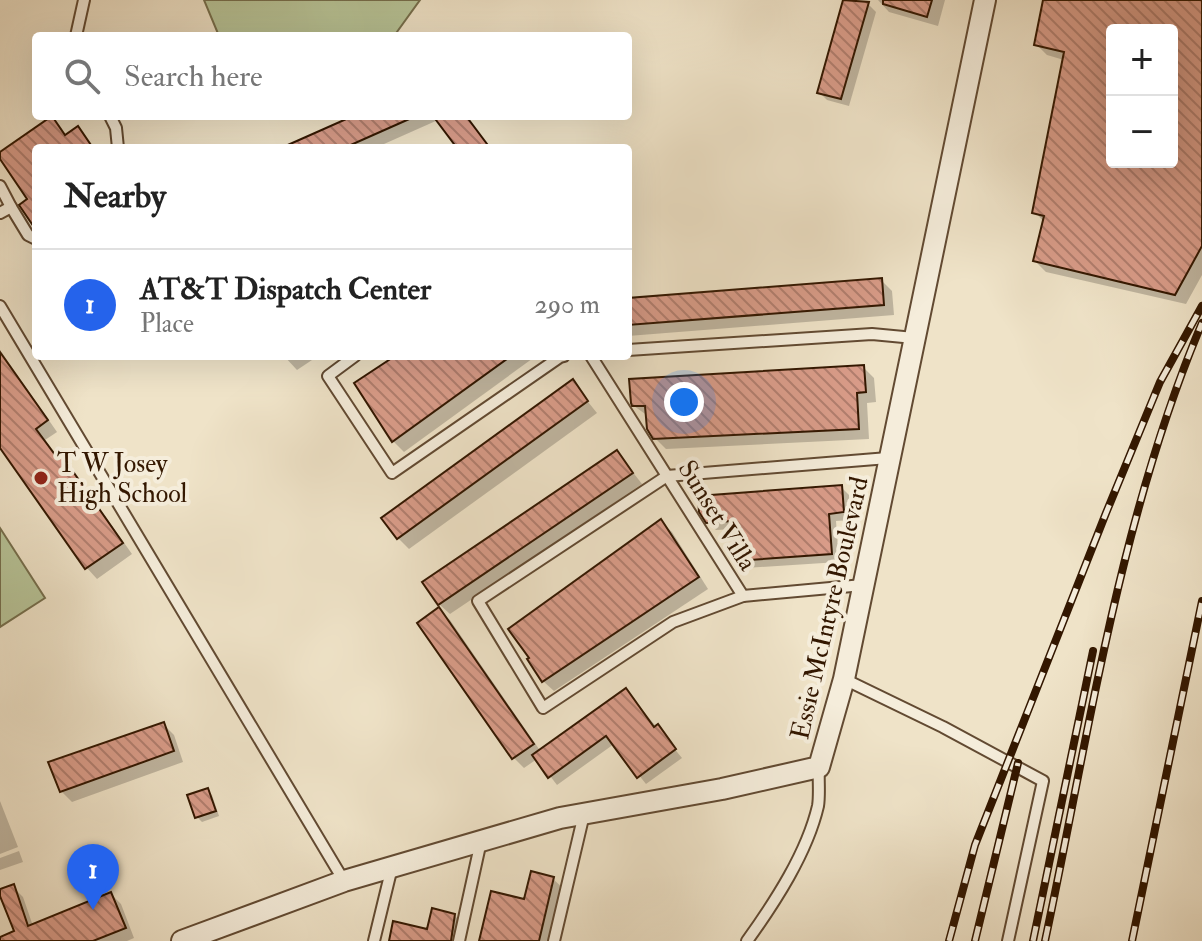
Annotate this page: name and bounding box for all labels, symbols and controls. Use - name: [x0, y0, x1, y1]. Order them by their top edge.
- map controls: [1106, 24, 1178, 168]
- button: +: [1106, 24, 1178, 96]
- search box: [32, 32, 632, 120]
- icon: search: [60, 54, 104, 98]
- text: Search here: [124, 58, 263, 95]
- button: −: [1106, 96, 1178, 168]
- text: Nearby: [64, 175, 166, 218]
- text: AT&T Dispatch Center: [140, 271, 431, 308]
- text: 1: [85, 289, 95, 321]
- text: 290 m: [535, 289, 600, 321]
- text: Place: [140, 308, 194, 340]
- your location: [664, 382, 704, 422]
- place label: T W Josey High School: [57, 448, 188, 510]
- street label: Sunset Villa: [671, 454, 764, 577]
- marker: T W Josey High School: [32, 469, 50, 487]
- street label: Essie McIntyre Boulevard: [784, 474, 876, 743]
- pin: 1: [67, 844, 119, 910]

